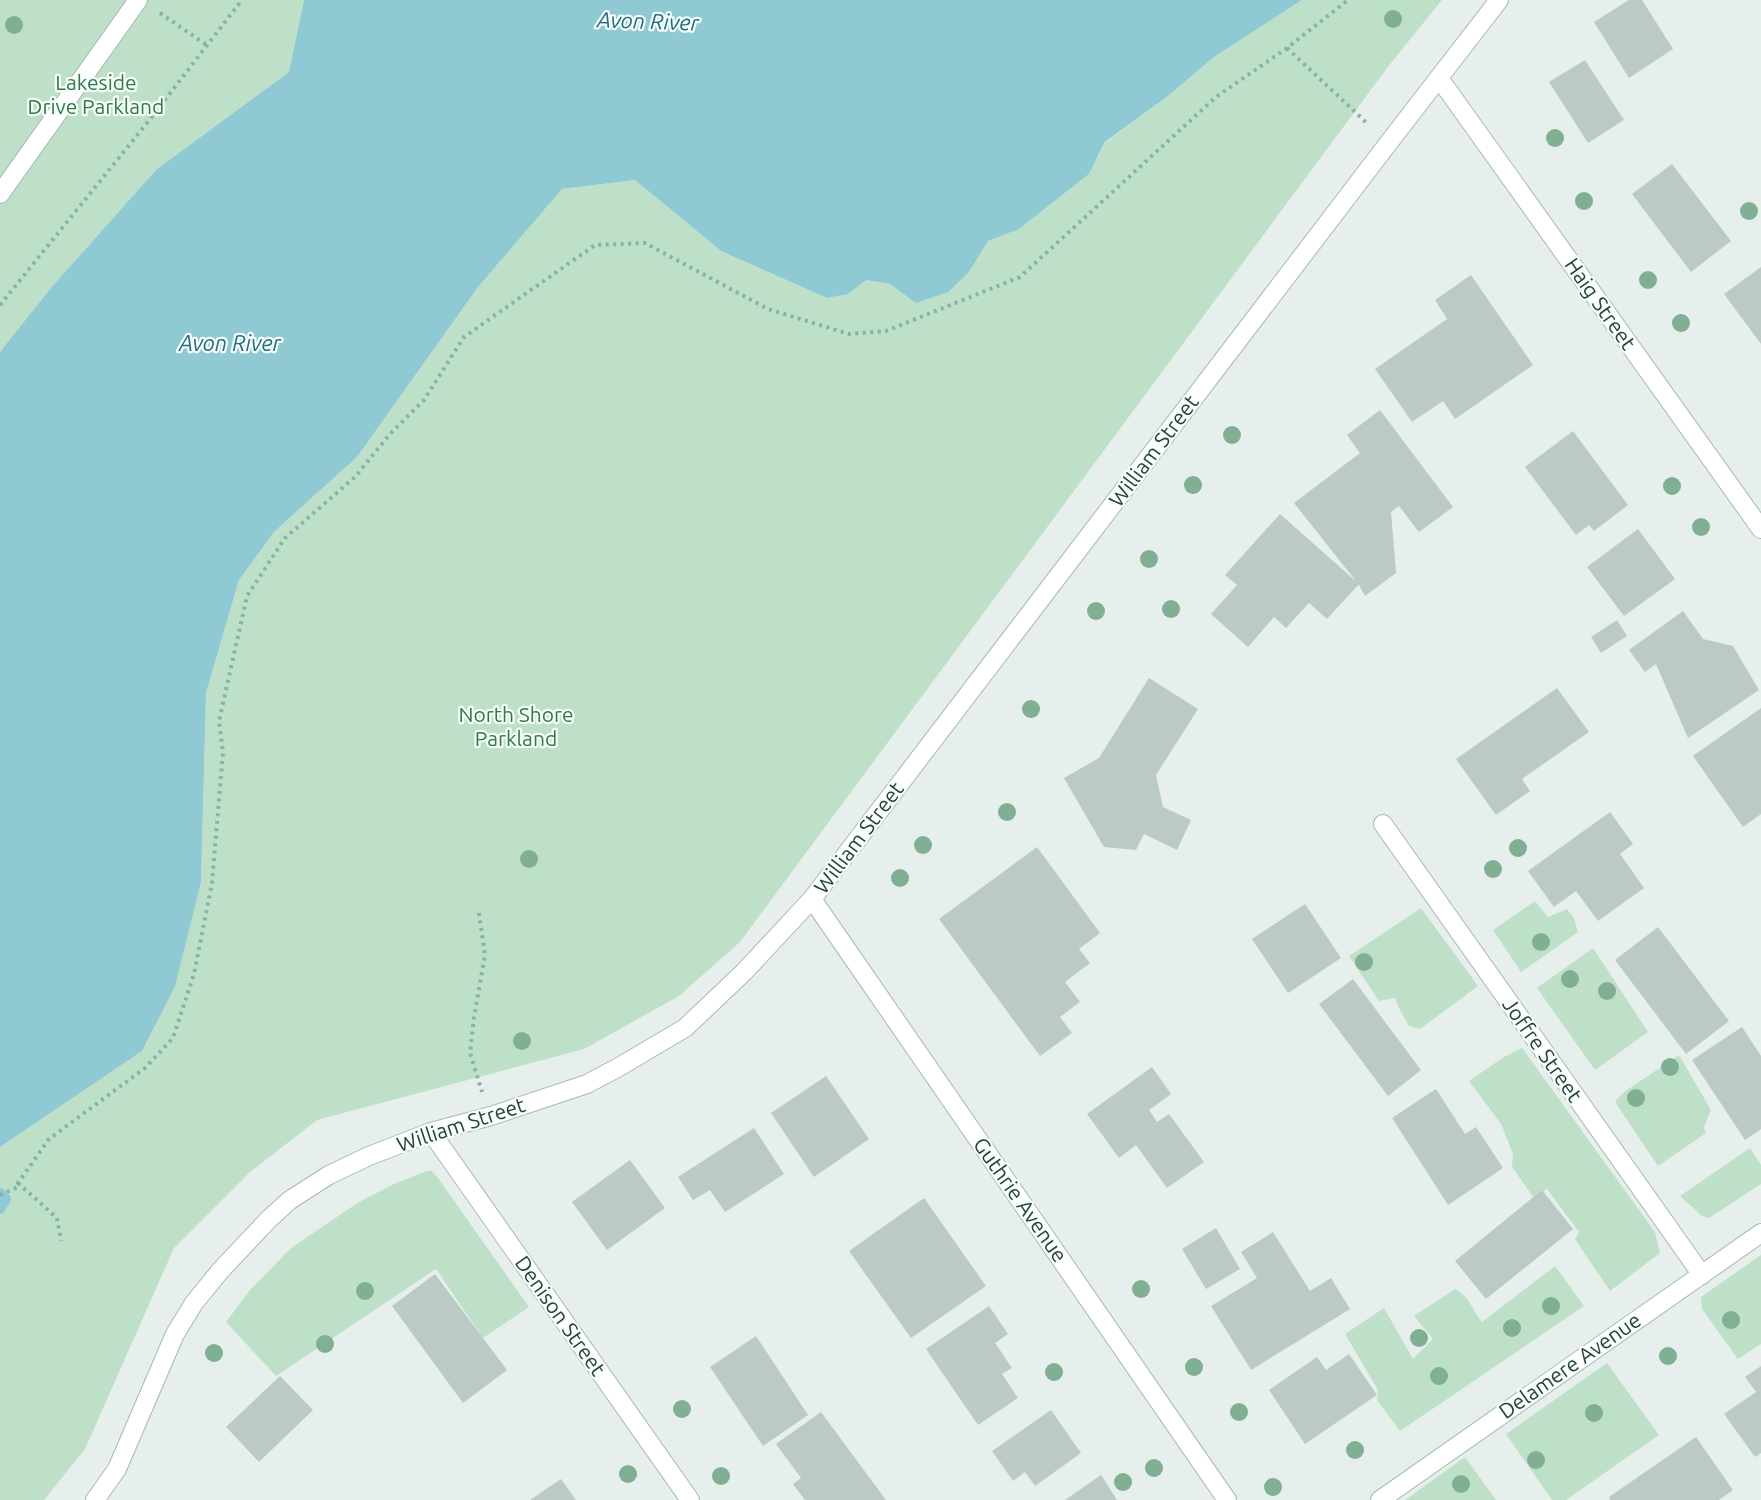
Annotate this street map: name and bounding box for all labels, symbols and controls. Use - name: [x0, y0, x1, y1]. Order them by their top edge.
- water label: Avon River: [596, 6, 700, 35]
- park label: Lakeside Drive Parkland: [28, 70, 164, 118]
- street label: Haig Street: [1561, 253, 1641, 354]
- water label: Avon River: [178, 330, 282, 355]
- street label: William Street: [1103, 390, 1203, 511]
- park label: North Shore Parkland: [458, 702, 574, 750]
- street label: William Street: [808, 777, 908, 898]
- street label: Joffre Street: [1498, 993, 1588, 1106]
- street label: William Street: [394, 1092, 528, 1156]
- street label: Guthrie Avenue: [969, 1133, 1073, 1266]
- street label: Denison Street: [511, 1251, 611, 1380]
- street label: Delamere Avenue: [1494, 1307, 1645, 1423]

